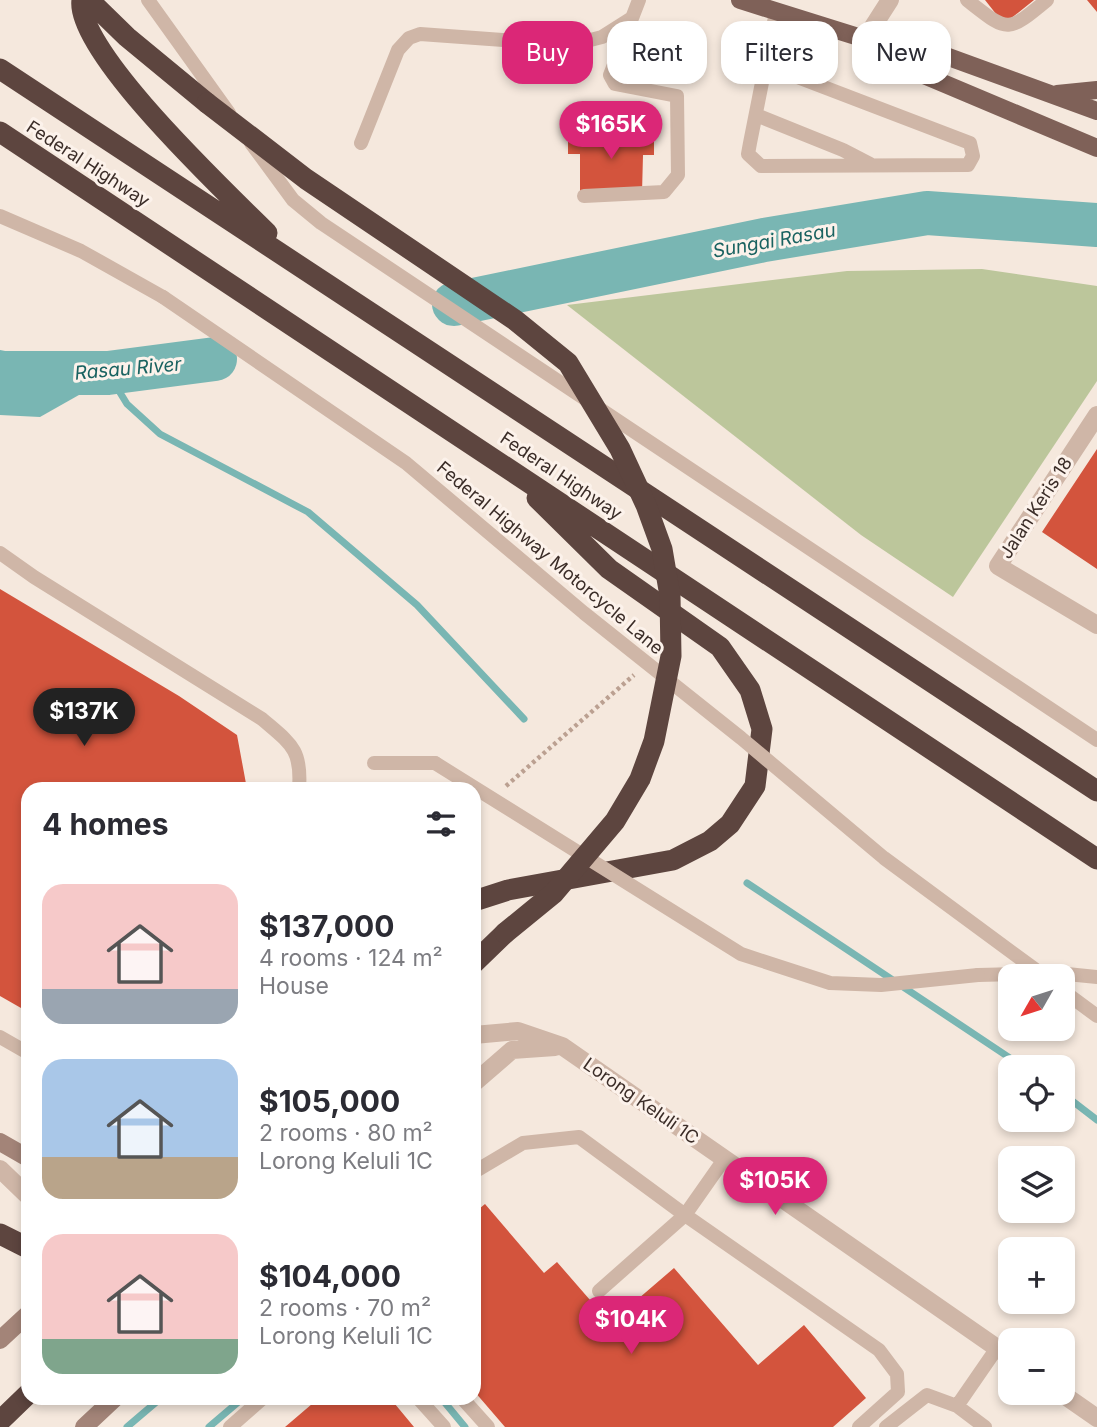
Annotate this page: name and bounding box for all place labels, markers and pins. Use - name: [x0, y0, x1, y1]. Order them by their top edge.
- pin: $165K: [562, 102, 660, 161]
- pin: $137K: [35, 688, 133, 748]
- pin: $105K: [726, 1158, 824, 1217]
- pin: $104K: [582, 1296, 680, 1356]

